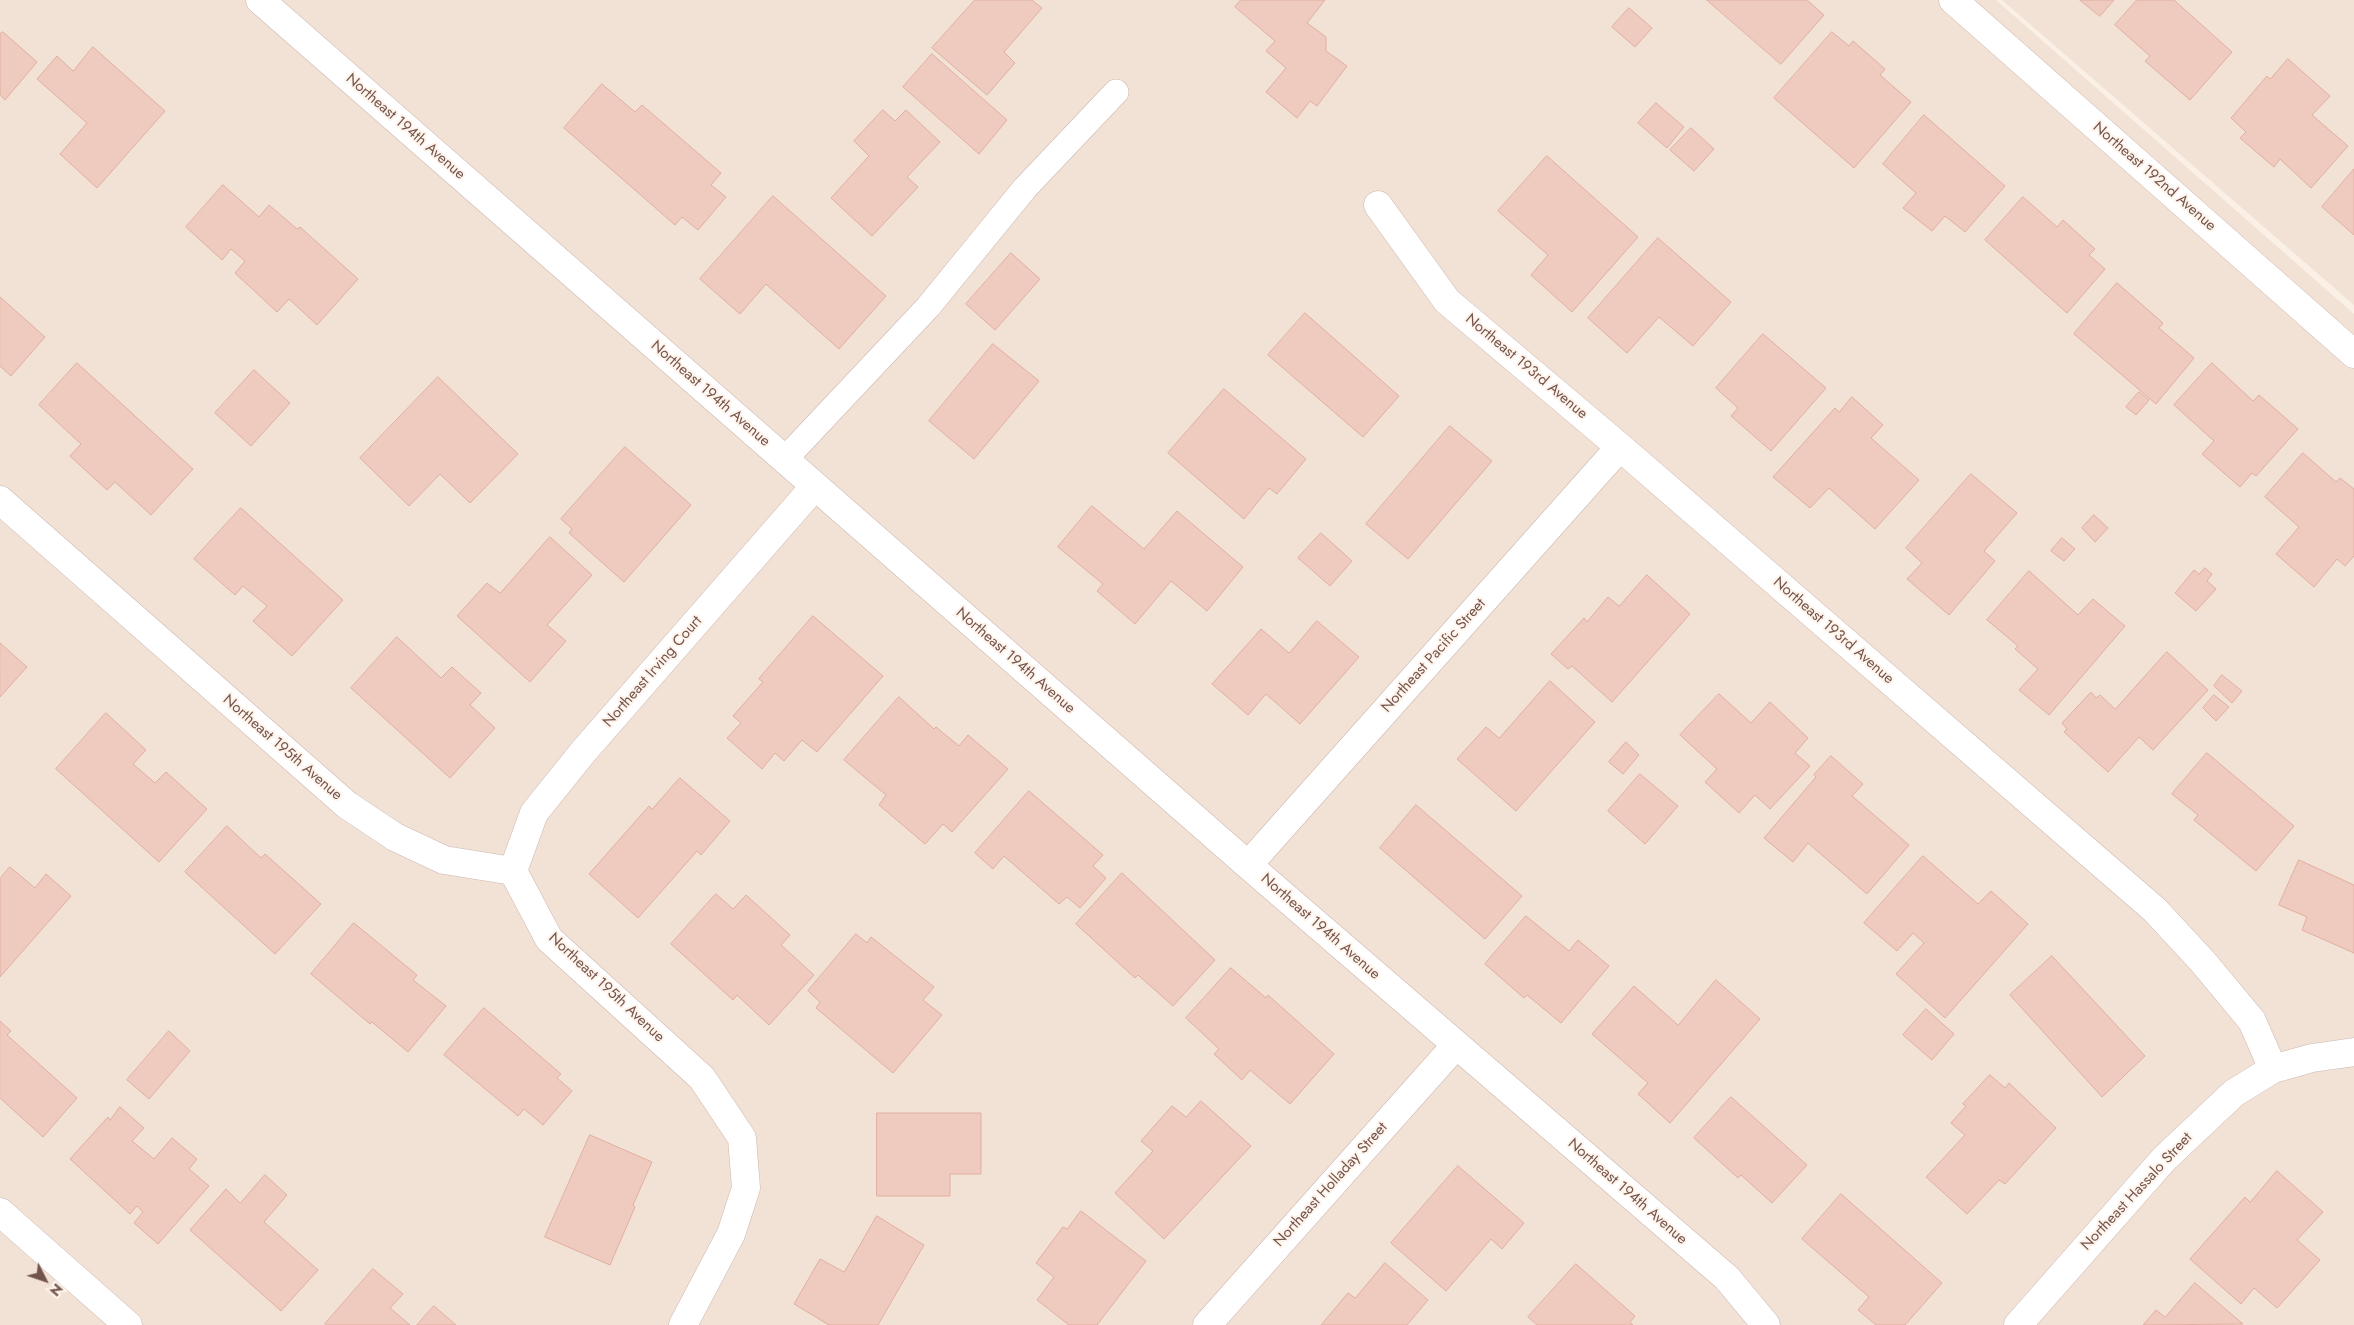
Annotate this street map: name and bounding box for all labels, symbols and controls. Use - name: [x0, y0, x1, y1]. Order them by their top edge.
- street label: Northeast 194th Avenue: [342, 70, 468, 184]
- street label: Northeast 192nd Avenue: [2089, 119, 2219, 235]
- street label: Northeast 193rd Avenue: [1461, 311, 1591, 423]
- street label: Northeast 194th Avenue: [647, 337, 773, 451]
- street label: Northeast 193rd Avenue: [1769, 574, 1897, 688]
- street label: Northeast Pacific Street: [1378, 595, 1490, 717]
- street label: Northeast 194th Avenue: [952, 604, 1078, 718]
- street label: Northeast Irving Court: [600, 613, 706, 731]
- street label: Northeast 195th Avenue: [219, 691, 345, 805]
- street label: Northeast 194th Avenue: [1257, 870, 1383, 984]
- street label: Northeast 195th Avenue: [544, 930, 668, 1046]
- street label: Northeast Holladay Street: [1270, 1119, 1392, 1251]
- street label: Northeast Hassalo Street: [2078, 1129, 2196, 1255]
- street label: Northeast 194th Avenue: [1564, 1135, 1690, 1249]
- north arrow: [20, 1255, 70, 1305]
- text: N: [45, 1279, 68, 1301]

